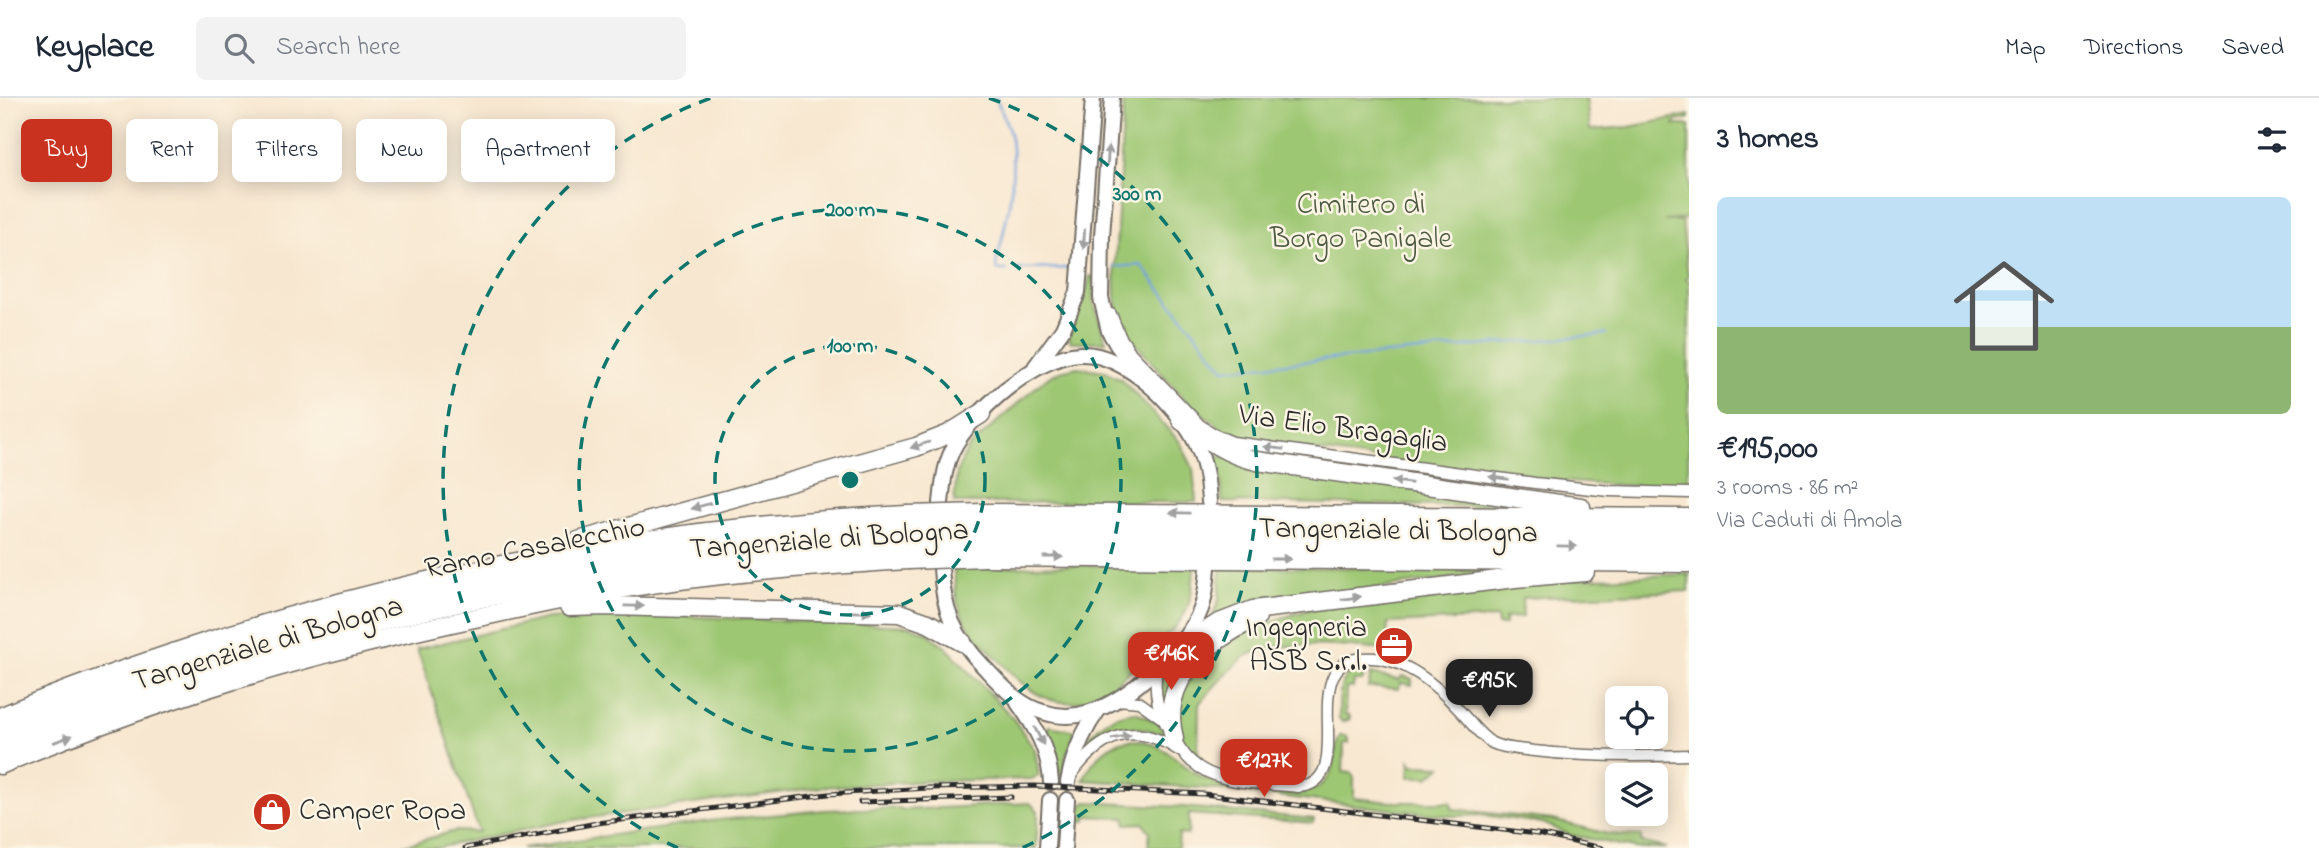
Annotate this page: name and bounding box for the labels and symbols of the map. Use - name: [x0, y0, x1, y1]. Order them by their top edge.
- one-way arrow: [1103, 143, 1114, 165]
- text: 300 m: [1112, 180, 1161, 210]
- park label: Cimitero di Borgo Panigale: [1269, 184, 1452, 262]
- text: 200 m: [824, 196, 875, 226]
- one-way arrow: [1078, 229, 1089, 251]
- text: 100 m: [827, 332, 873, 362]
- street label: Via Elio Bragaglia: [1235, 393, 1450, 466]
- one-way arrow: [910, 440, 931, 451]
- one-way arrow: [1262, 443, 1284, 454]
- centre of rings: [838, 468, 862, 492]
- one-way arrow: [1488, 472, 1510, 483]
- one-way arrow: [1391, 476, 1413, 487]
- one-way arrow: [690, 501, 711, 511]
- street label: Ramo Casalecchio: [421, 506, 649, 592]
- one-way arrow: [1169, 507, 1191, 519]
- street label: Tangenziale di Bologna: [1258, 508, 1538, 556]
- street label: Tangenziale di Bologna: [688, 509, 970, 573]
- one-way arrow: [1557, 540, 1579, 552]
- one-way arrow: [1042, 551, 1064, 563]
- one-way arrow: [1270, 553, 1292, 565]
- street label: Tangenziale di Bologna: [127, 585, 409, 705]
- one-way arrow: [1340, 592, 1362, 603]
- one-way arrow: [623, 600, 645, 612]
- one-way arrow: [850, 606, 872, 618]
- place label: Ingegneria ASB S.r.l.: [1246, 607, 1367, 685]
- office icon: Ingegneria ASB S.r.l.: [1373, 625, 1415, 667]
- pin: €146K: [1122, 632, 1220, 692]
- pin: €195K: [1440, 660, 1538, 719]
- one-way arrow: [1033, 726, 1045, 746]
- one-way arrow: [1110, 731, 1132, 742]
- one-way arrow: [53, 734, 74, 745]
- pin: €127K: [1215, 740, 1313, 799]
- place label: Camper Ropa: [299, 790, 466, 834]
- shop icon: Camper Ropa: [251, 791, 293, 833]

